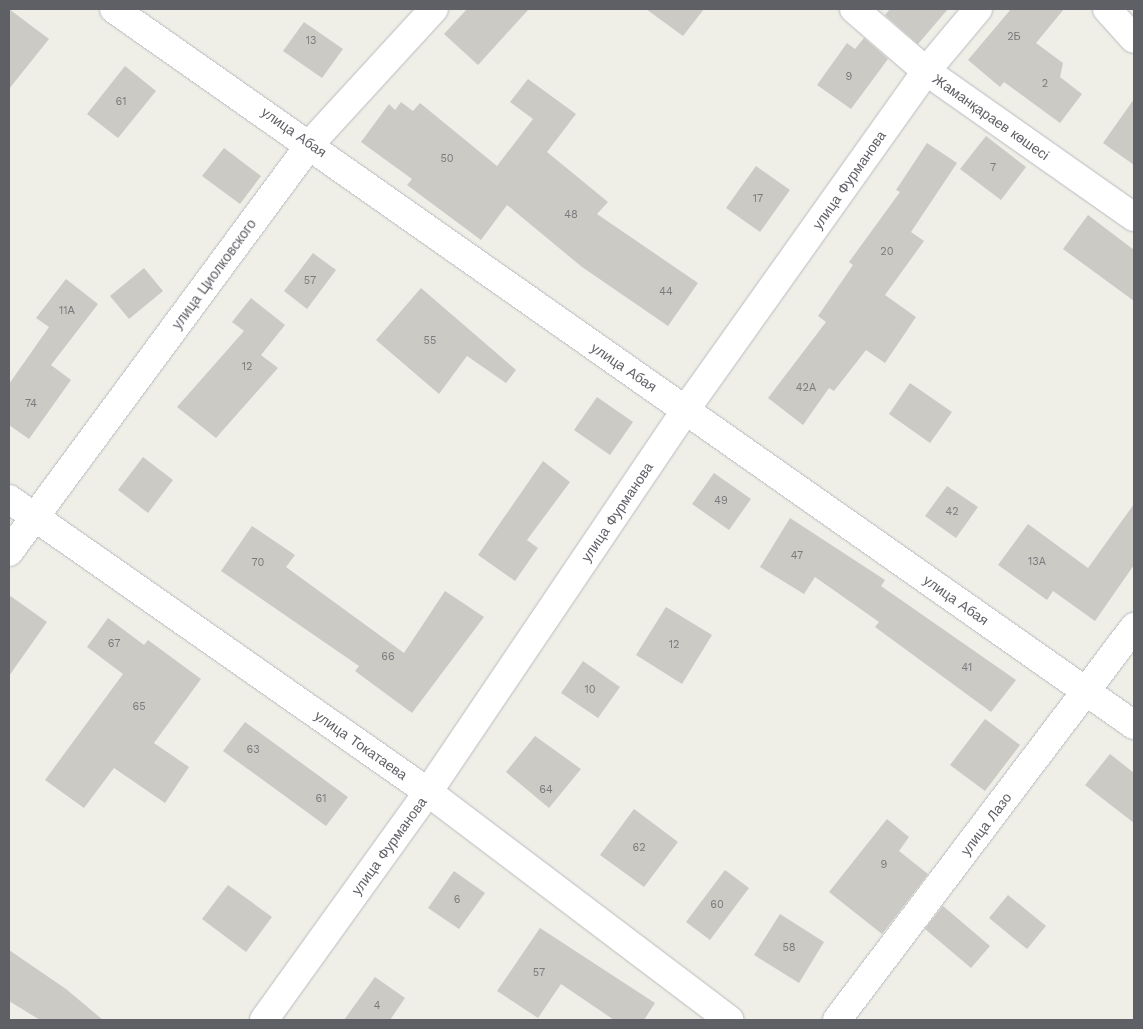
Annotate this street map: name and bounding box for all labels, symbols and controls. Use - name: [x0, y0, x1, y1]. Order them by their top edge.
- house number: 2Б: [1007, 30, 1021, 44]
- house number: 13: [306, 34, 316, 48]
- house number: 9: [846, 70, 852, 84]
- street label: Жаманқараев көшесі: [929, 70, 1053, 164]
- house number: 2: [1042, 77, 1048, 91]
- house number: 61: [116, 95, 126, 109]
- street label: улица Абая: [258, 103, 330, 161]
- street label: улица Фурманова: [809, 127, 889, 233]
- house number: 50: [440, 152, 454, 166]
- house number: 7: [990, 161, 996, 175]
- house number: 17: [753, 192, 763, 206]
- house number: 48: [564, 208, 578, 222]
- street label: улица Циолковского: [168, 216, 260, 332]
- house number: 20: [880, 245, 894, 259]
- house number: 57: [304, 274, 316, 288]
- house number: 44: [659, 285, 673, 299]
- house number: 11А: [59, 304, 75, 318]
- house number: 55: [424, 334, 436, 348]
- street label: улица Абая: [588, 339, 660, 395]
- house number: 12: [242, 360, 252, 374]
- house number: 42A: [796, 381, 816, 395]
- house number: 74: [25, 397, 37, 411]
- street label: улица Фурманова: [577, 459, 657, 565]
- house number: 49: [714, 494, 728, 508]
- house number: 42: [945, 505, 959, 519]
- house number: 47: [791, 549, 803, 563]
- house number: 13A: [1028, 555, 1046, 569]
- house number: 70: [252, 556, 264, 570]
- street label: улица Абая: [920, 571, 992, 629]
- house number: 67: [108, 637, 120, 651]
- house number: 12: [669, 638, 679, 652]
- house number: 66: [381, 650, 395, 664]
- house number: 41: [962, 661, 972, 675]
- house number: 10: [584, 683, 596, 697]
- house number: 65: [132, 700, 146, 714]
- street label: улица Токатаева: [311, 707, 411, 783]
- house number: 63: [246, 743, 260, 757]
- house number: 64: [539, 783, 553, 797]
- street label: улица Лазо: [957, 789, 1015, 859]
- house number: 61: [316, 792, 326, 806]
- street label: улица Фурманова: [348, 794, 430, 898]
- house number: 62: [632, 841, 646, 855]
- house number: 9: [881, 858, 887, 872]
- house number: 6: [454, 893, 460, 907]
- house number: 60: [710, 898, 724, 912]
- house number: 58: [782, 941, 796, 955]
- house number: 57: [533, 966, 545, 980]
- house number: 4: [374, 999, 380, 1013]

